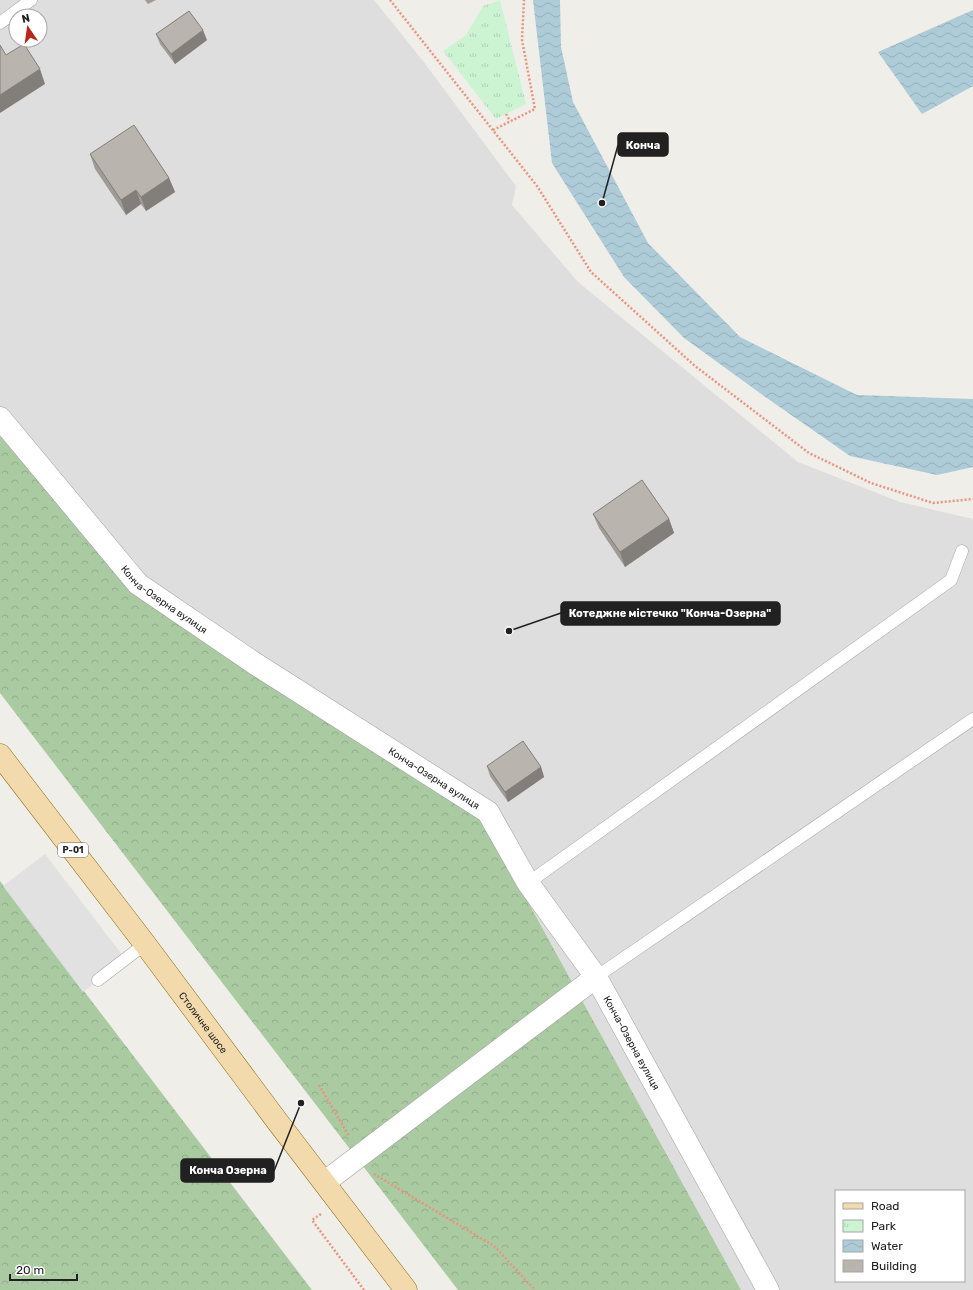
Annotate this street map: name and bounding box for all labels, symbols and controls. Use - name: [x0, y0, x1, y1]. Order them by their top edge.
- north arrow: [8, 8, 48, 48]
- text: N: [21, 12, 31, 26]
- callout: Конча: [618, 133, 668, 156]
- text: Конча: [626, 139, 660, 152]
- street label: Конча-Озерна вулиця: [118, 563, 209, 637]
- callout: Котеджне містечко "Конча-Озерна": [561, 602, 780, 625]
- text: Котеджне містечко "Конча-Озерна": [569, 607, 771, 620]
- street label: Конча-Озерна вулиця: [386, 745, 482, 812]
- road number: Р-01: [58, 843, 88, 857]
- street label: Столичне шосе: [176, 990, 230, 1056]
- street label: Конча-Озерна вулиця: [600, 994, 662, 1092]
- callout: Конча Озерна: [181, 1159, 274, 1182]
- text: Конча Озерна: [189, 1164, 267, 1177]
- legend: [835, 1190, 965, 1282]
- text: Road: [871, 1199, 899, 1213]
- text: Park: [871, 1219, 897, 1233]
- text: Water: [871, 1239, 903, 1253]
- scale bar: [10, 1256, 77, 1282]
- text: Building: [871, 1259, 917, 1273]
- text: 20 m: [16, 1263, 44, 1277]

